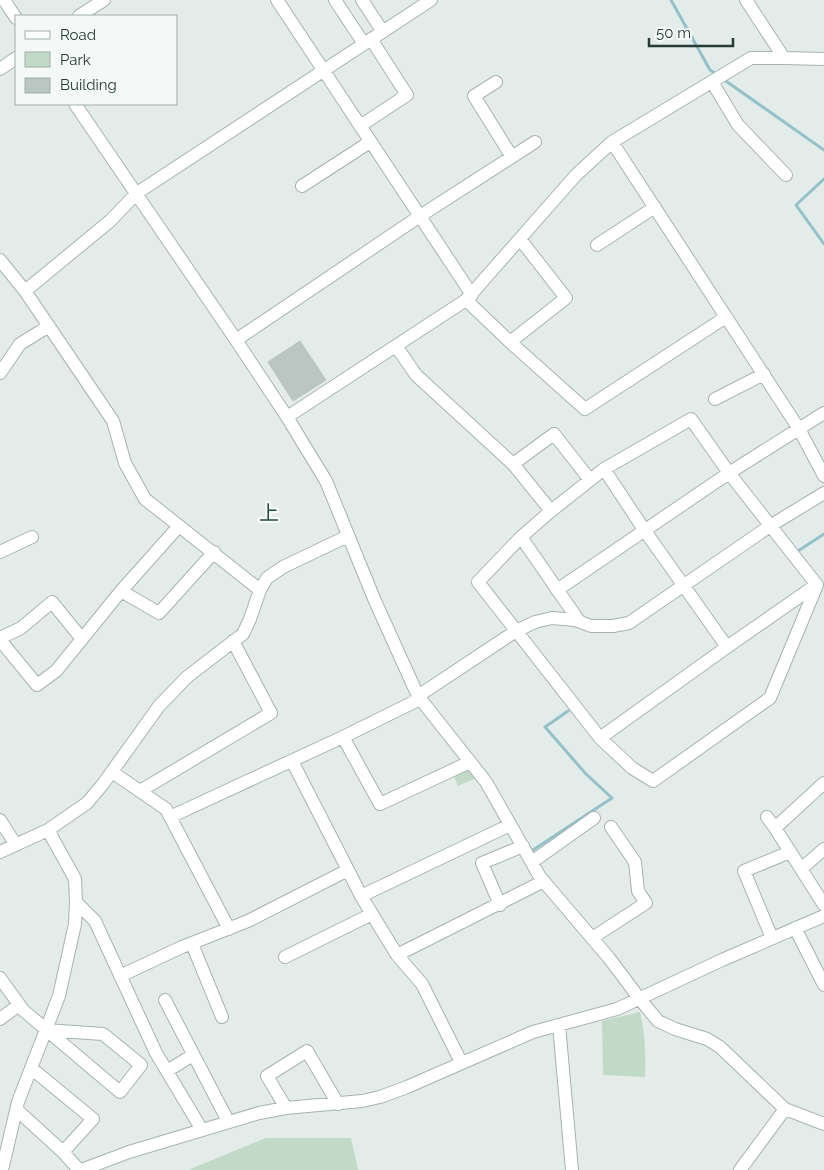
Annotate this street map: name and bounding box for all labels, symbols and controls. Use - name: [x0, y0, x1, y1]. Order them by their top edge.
- legend: [15, 15, 178, 105]
- scale bar: [649, 15, 733, 47]
- text: 50 m: [656, 24, 691, 42]
- text: Road: [60, 26, 96, 44]
- text: Park: [60, 51, 91, 69]
- text: Building: [60, 76, 117, 94]
- district label: 上: [259, 501, 279, 525]

